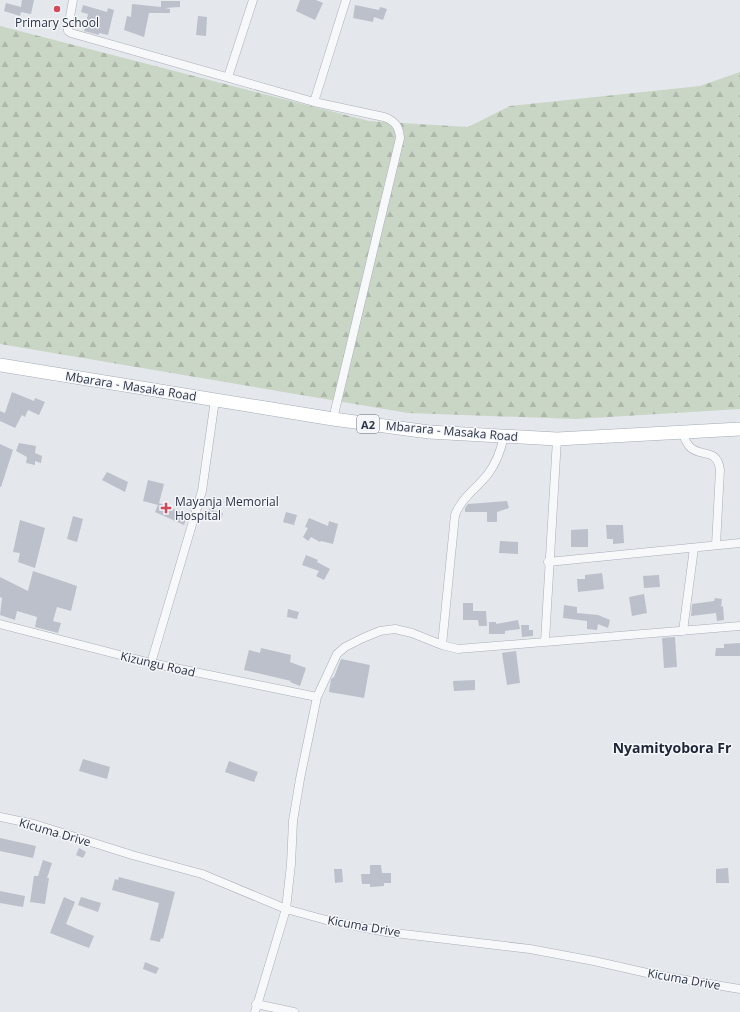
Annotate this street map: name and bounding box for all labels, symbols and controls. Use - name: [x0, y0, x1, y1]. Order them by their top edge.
- marker: Primary School: [52, 4, 62, 14]
- place label: Primary School: [15, 14, 99, 31]
- street label: Mbarara - Masaka Road: [64, 367, 198, 405]
- road number: A2: [357, 415, 379, 433]
- street label: Mbarara - Masaka Road: [385, 417, 519, 445]
- place label: Mayanja Memorial Hospital: [175, 493, 279, 524]
- marker: Mayanja Memorial Hospital: [160, 502, 172, 514]
- street label: Kizungu Road: [119, 647, 197, 681]
- district label: Nyamityobora Fr: [613, 738, 732, 757]
- street label: Kicuma Drive: [17, 814, 93, 850]
- street label: Kicuma Drive: [326, 911, 402, 941]
- street label: Kicuma Drive: [646, 964, 722, 994]

